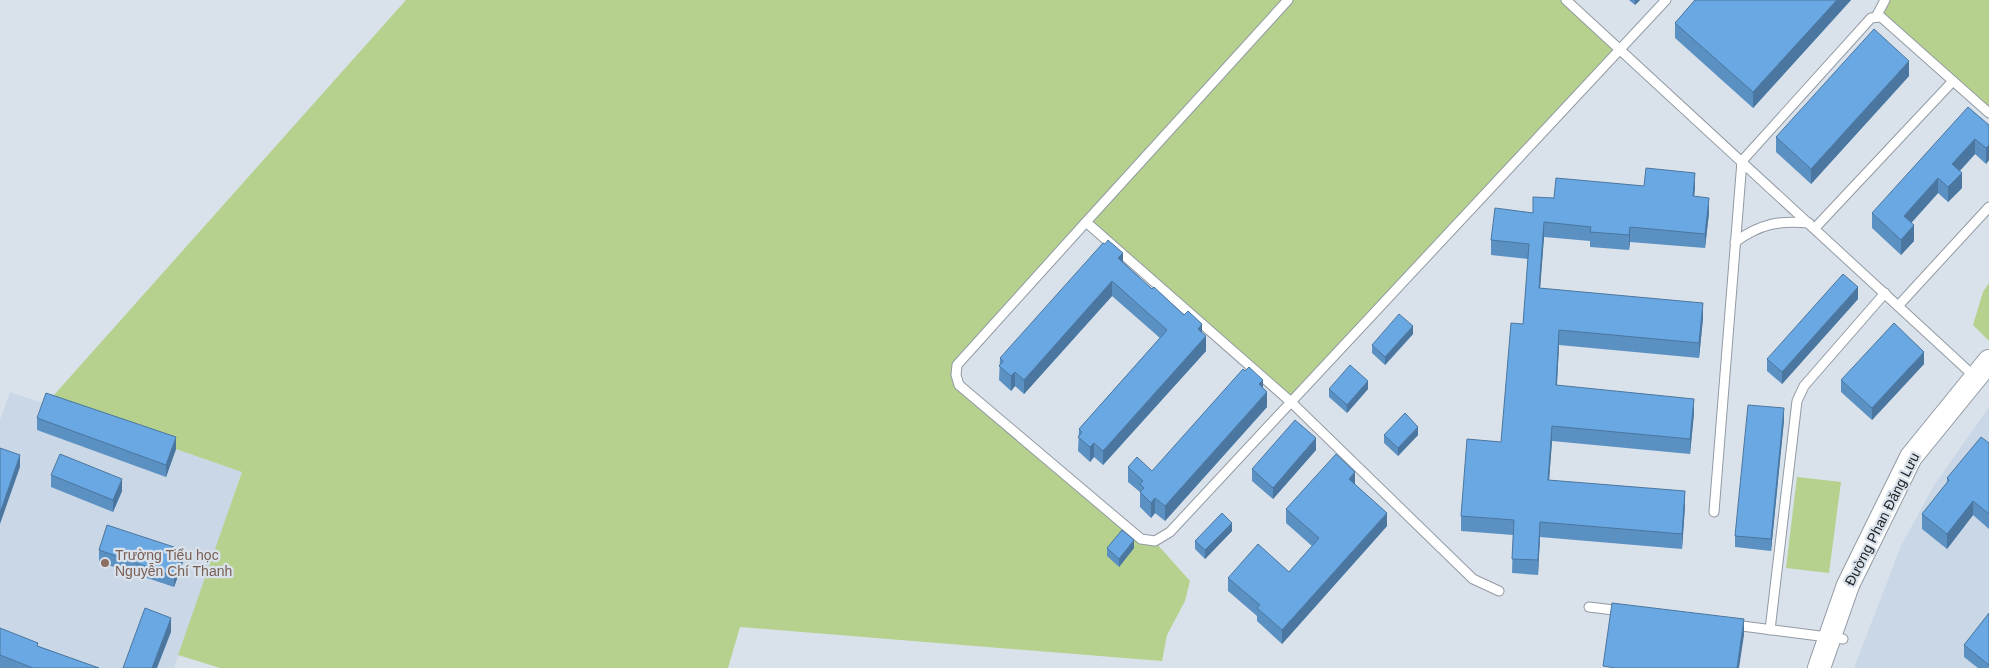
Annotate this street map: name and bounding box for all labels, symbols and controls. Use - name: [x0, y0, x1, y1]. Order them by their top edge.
- street label: Đường Phan Đăng Lưu: [1842, 450, 1922, 588]
- place label: Trường Tiểu học Nguyễn Chí Thanh: [115, 547, 232, 579]
- marker: Trường Tiểu học Nguyễn Chí Thanh: [99, 557, 111, 569]

